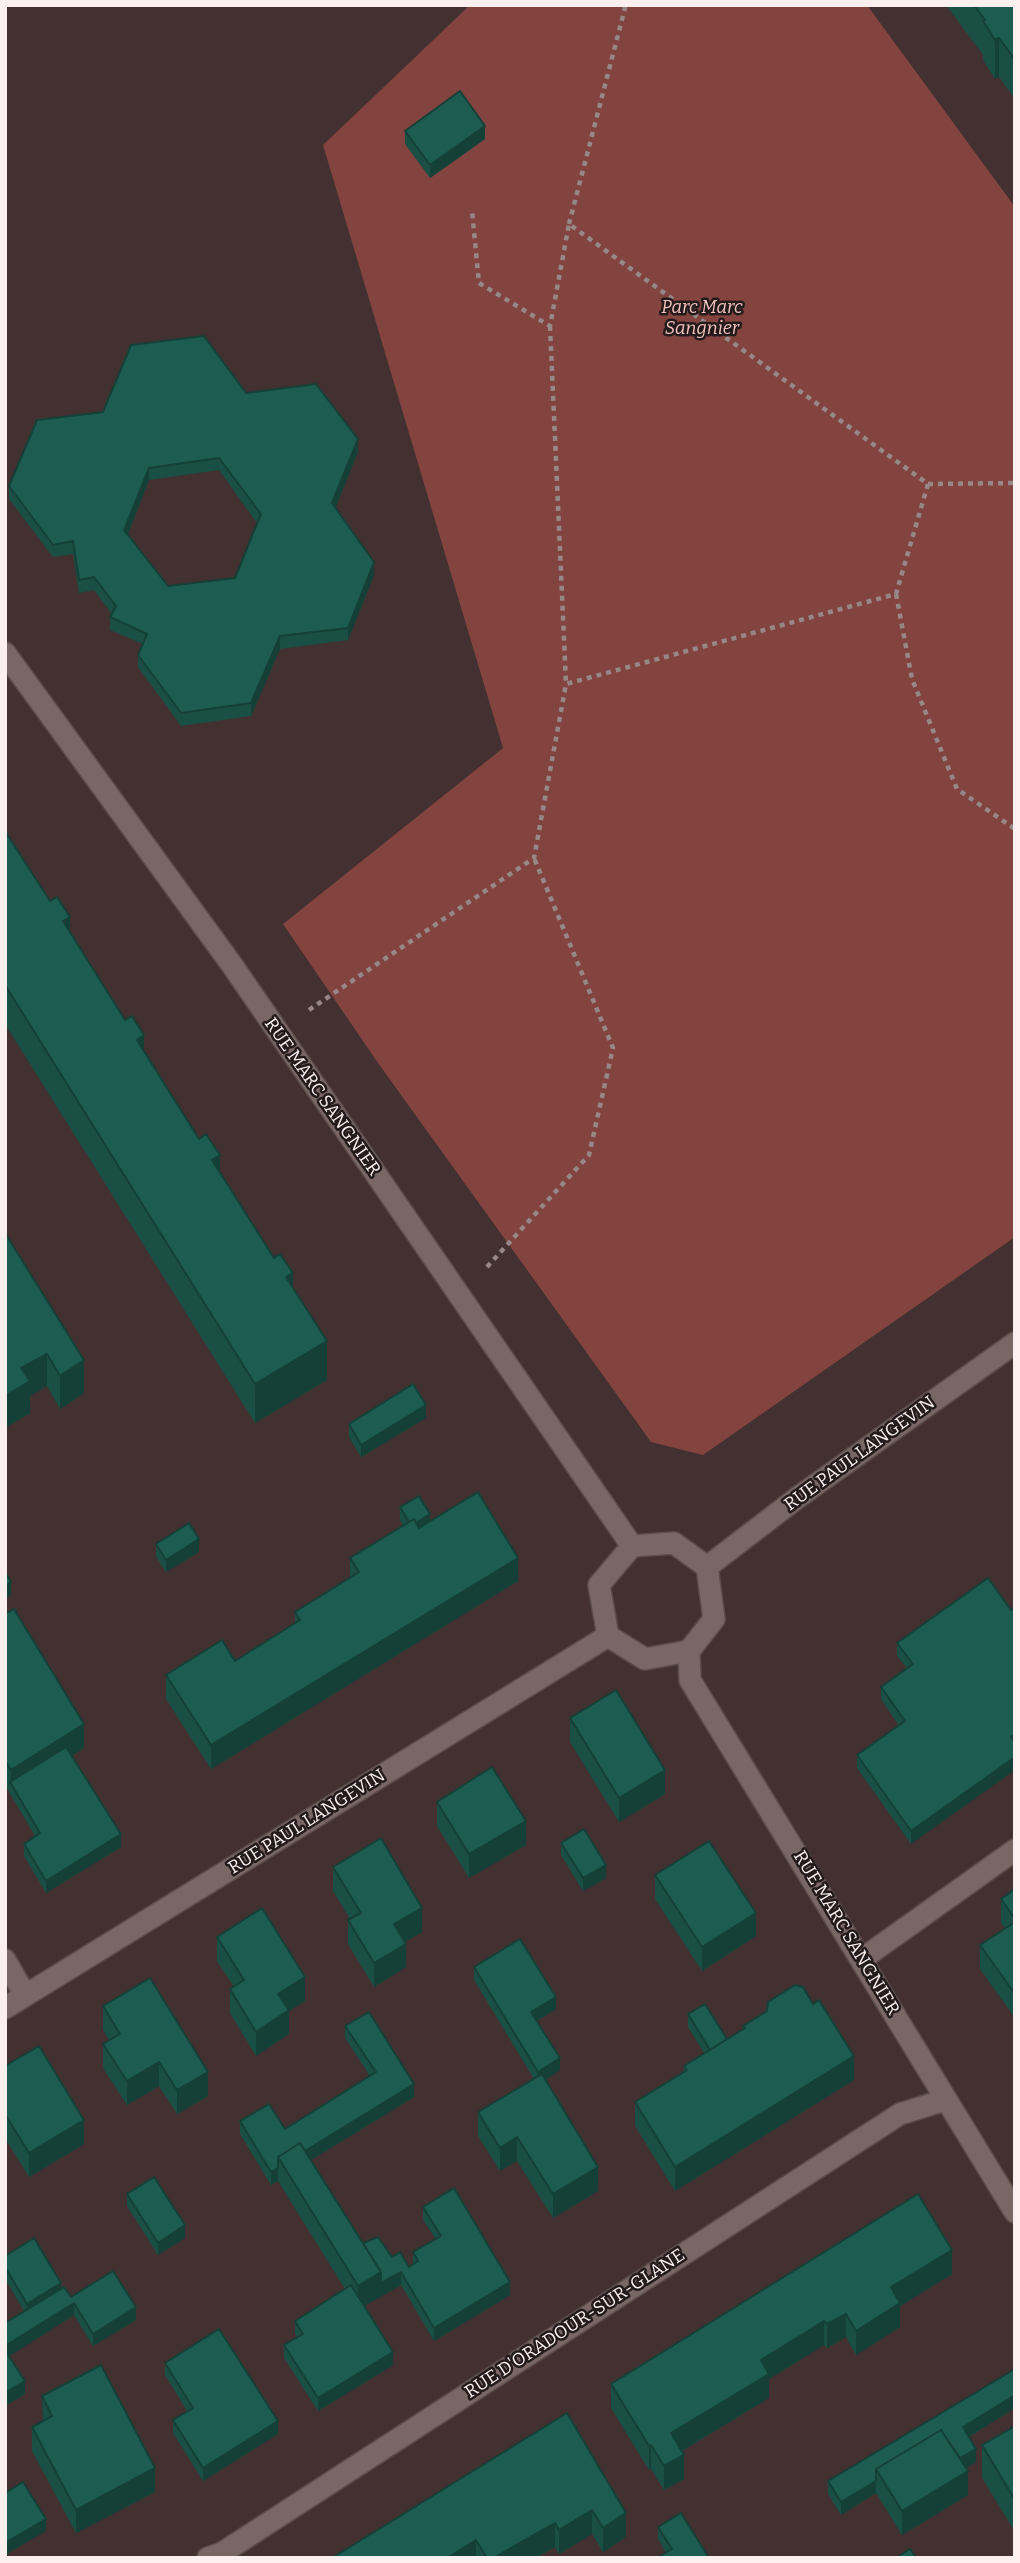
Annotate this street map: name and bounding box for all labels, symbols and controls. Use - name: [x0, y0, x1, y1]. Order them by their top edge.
- park label: Parc Marc Sangnier: [661, 297, 743, 340]
- street label: RUE MARC SANGNIER: [259, 1014, 385, 1180]
- street label: RUE PAUL LANGEVIN: [781, 1392, 939, 1516]
- street label: RUE PAUL LANGEVIN: [225, 1765, 389, 1879]
- street label: RUE MARC SANGNIER: [788, 1847, 904, 2019]
- street label: RUE D'ORADOUR-SUR-GLANE: [461, 2245, 689, 2403]

